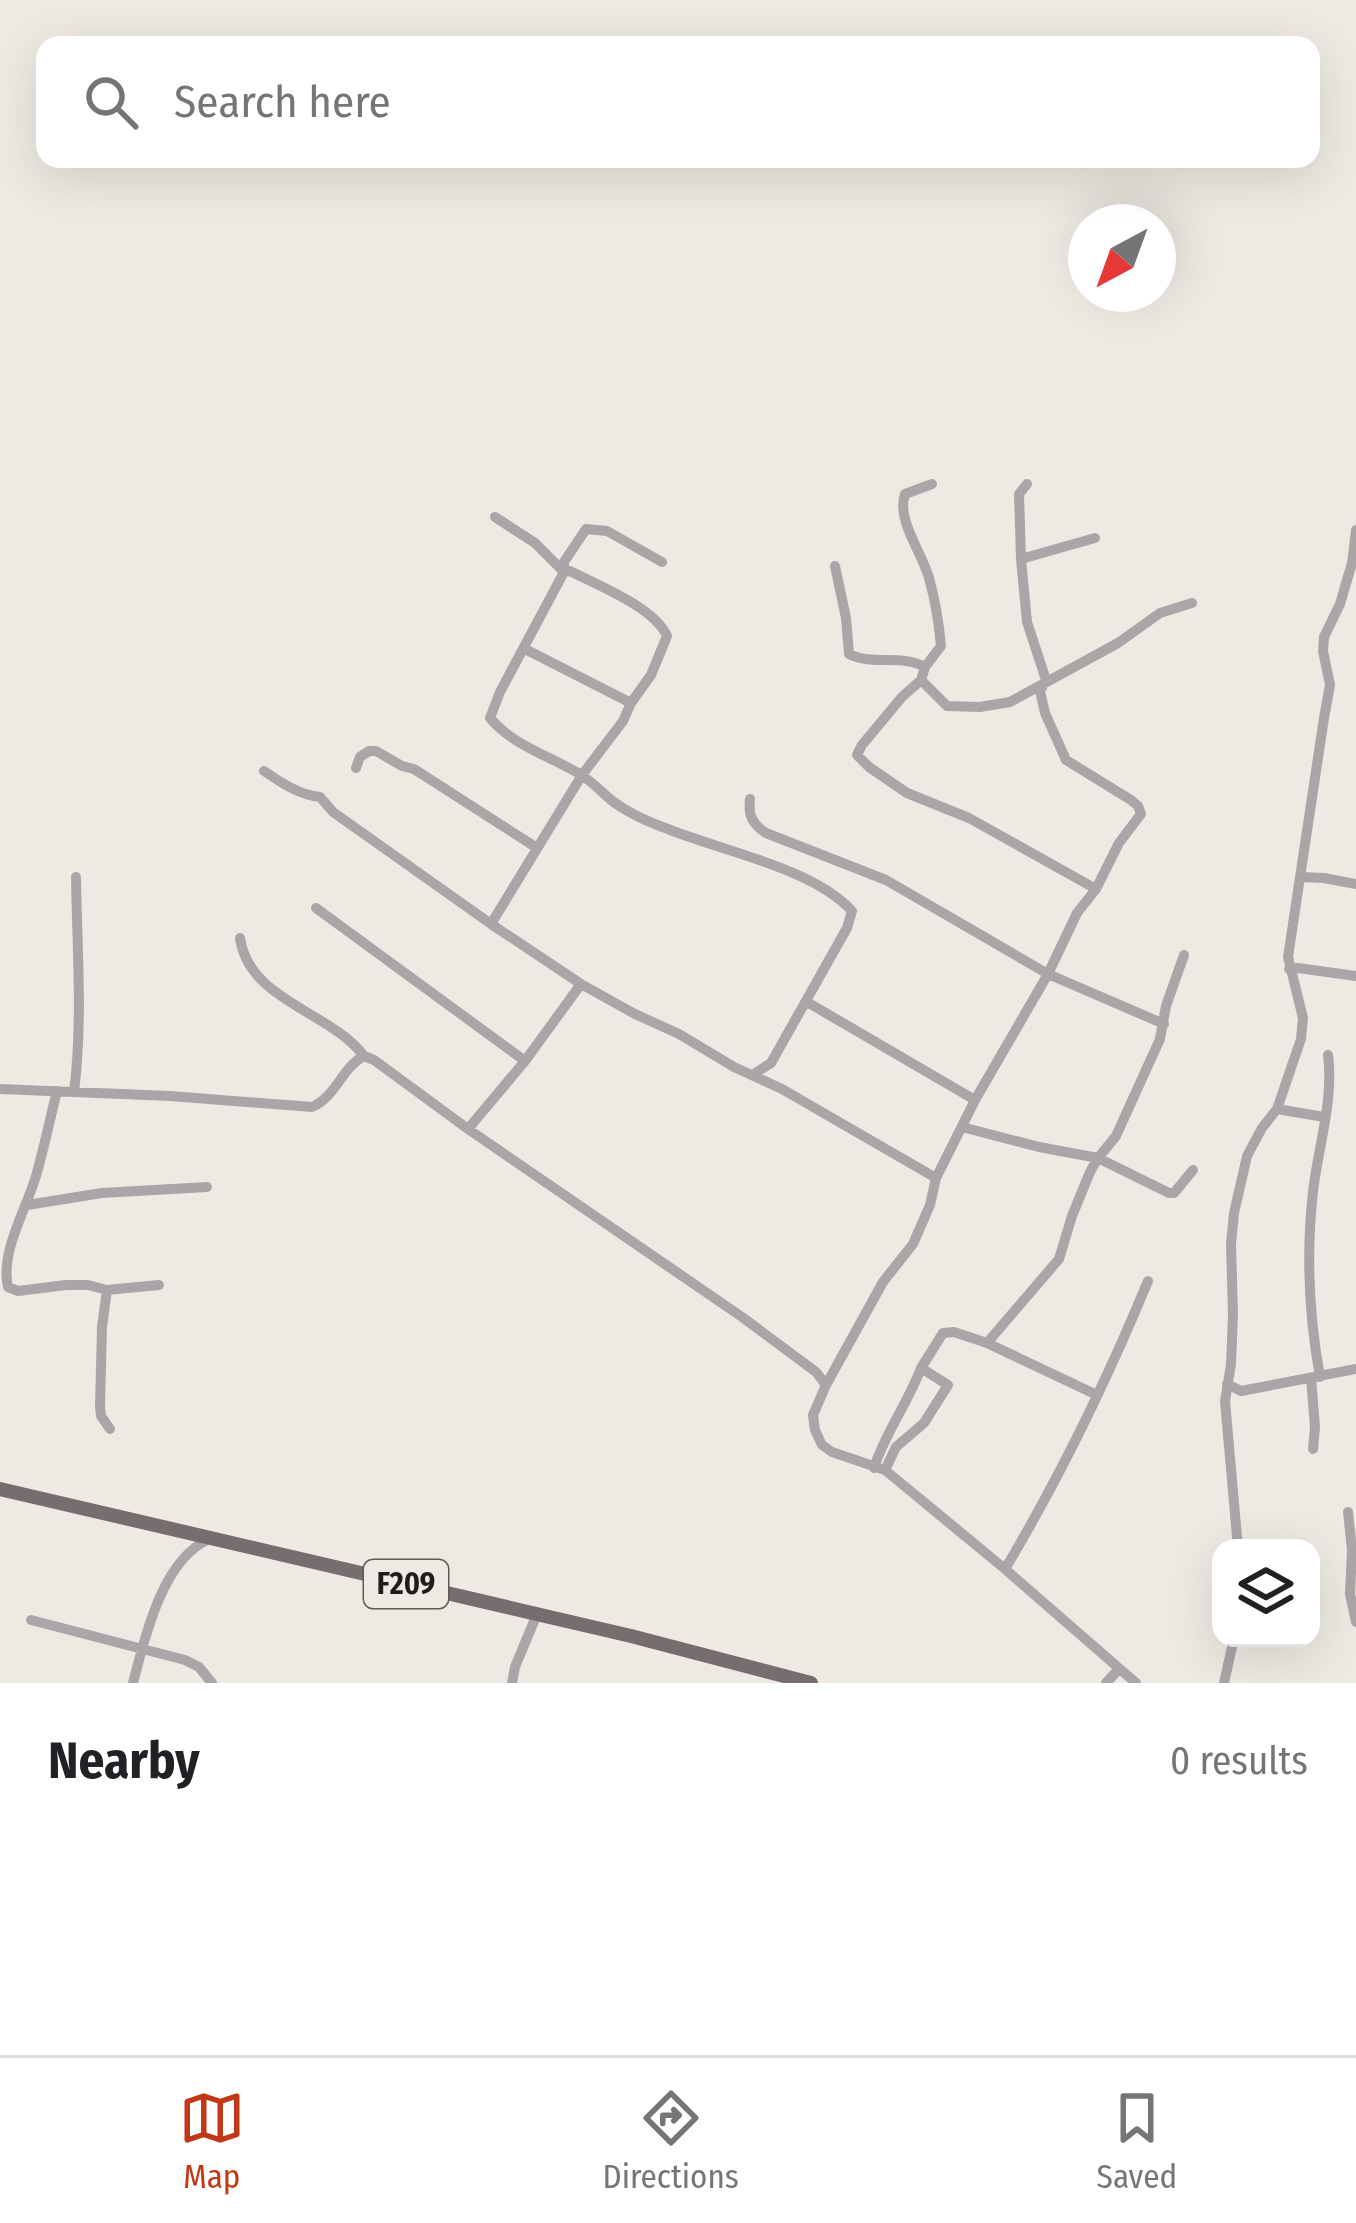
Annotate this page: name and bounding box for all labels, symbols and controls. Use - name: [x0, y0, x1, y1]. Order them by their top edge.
- search box: [36, 36, 1320, 168]
- icon: search: [78, 69, 144, 135]
- text: Search here: [174, 75, 391, 129]
- north arrow: [1068, 204, 1176, 312]
- map controls: [1212, 1539, 1320, 1647]
- button: layers: [1212, 1539, 1320, 1647]
- road number: F209: [364, 1560, 448, 1608]
- text: Nearby: [48, 1730, 200, 1792]
- text: 0 results: [1170, 1738, 1308, 1784]
- tab: Map: [179, 2085, 245, 2197]
- tab: Directions: [602, 2085, 739, 2197]
- tab: Saved: [1097, 2085, 1177, 2197]

